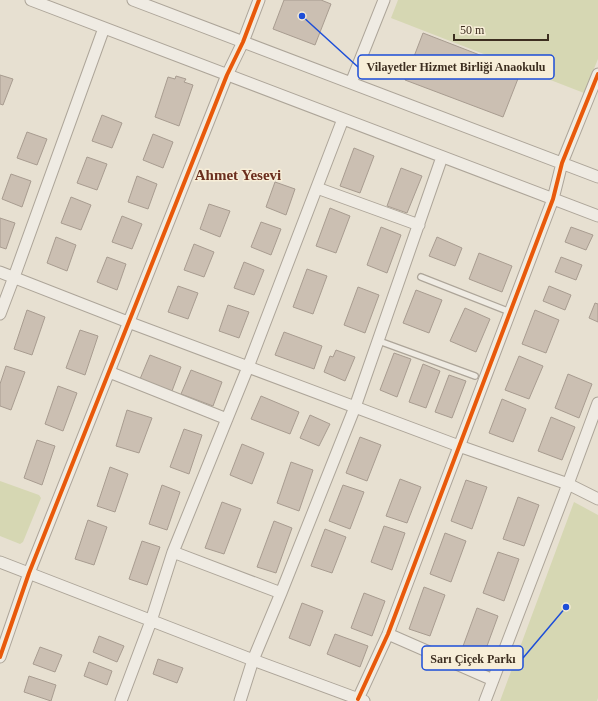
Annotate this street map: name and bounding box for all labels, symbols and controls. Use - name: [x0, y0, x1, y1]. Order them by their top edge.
- scale bar: [454, 16, 548, 42]
- text: 50 m: [460, 23, 485, 37]
- callout: Vilayetler Hizmet Birliği Anaokulu: [358, 55, 554, 79]
- text: Vilayetler Hizmet Birliği Anaokulu: [367, 60, 546, 74]
- district label: Ahmet Yesevi: [195, 167, 281, 183]
- callout: Sarı Çiçek Parkı: [422, 646, 523, 670]
- text: Sarı Çiçek Parkı: [430, 652, 516, 666]

